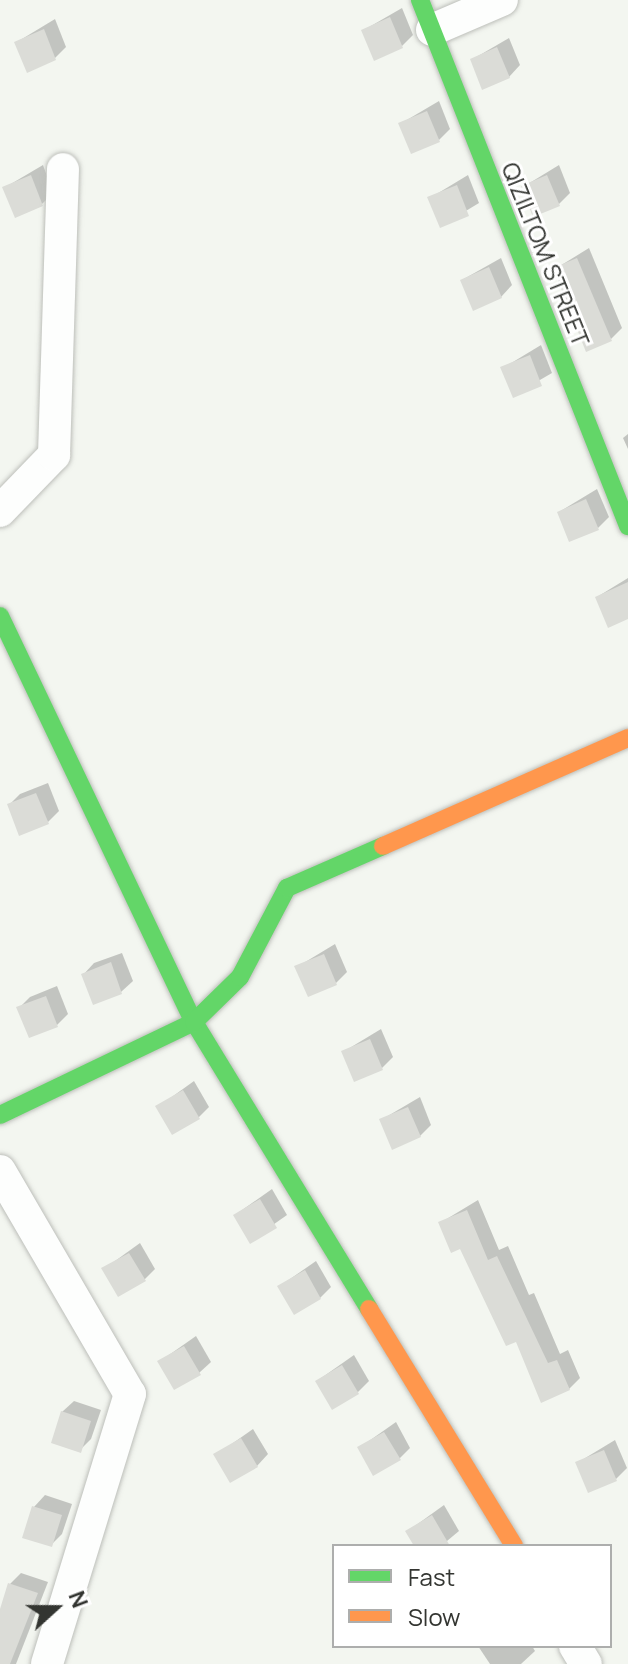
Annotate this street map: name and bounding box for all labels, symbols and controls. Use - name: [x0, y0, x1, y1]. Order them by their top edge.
- street label: QIZILTOM STREET: [496, 158, 596, 350]
- legend: [332, 1544, 612, 1648]
- text: Fast: [408, 1560, 455, 1593]
- north arrow: [16, 1568, 96, 1648]
- text: N: [62, 1587, 95, 1612]
- text: Slow: [408, 1600, 461, 1633]

